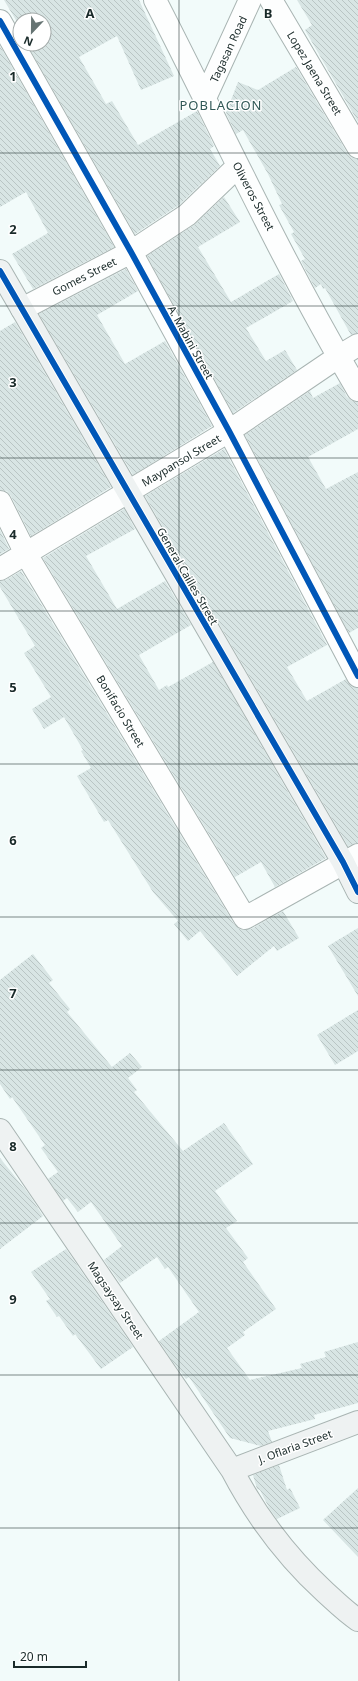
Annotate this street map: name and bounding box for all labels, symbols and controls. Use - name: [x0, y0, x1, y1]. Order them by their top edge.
- text: A: [86, 4, 95, 22]
- text: B: [264, 4, 272, 22]
- north arrow: [12, 12, 52, 52]
- street label: Tagasan Road: [206, 13, 250, 85]
- street label: Lopez Jaena Street: [284, 28, 346, 118]
- text: N: [21, 33, 35, 50]
- text: 1: [9, 67, 17, 85]
- district label: POBLACION: [180, 96, 262, 114]
- street label: Oliveros Street: [230, 159, 278, 233]
- text: 2: [9, 220, 17, 238]
- street label: Gomes Street: [49, 253, 119, 299]
- street label: A. Mabini Street: [165, 303, 217, 381]
- text: 3: [9, 373, 17, 391]
- street label: Maypansol Street: [139, 430, 223, 490]
- text: 4: [9, 525, 17, 543]
- street label: General Cailles Street: [154, 525, 222, 627]
- street label: Bonifacio Street: [94, 672, 148, 750]
- text: 5: [9, 678, 17, 696]
- text: 6: [9, 831, 17, 849]
- text: 7: [9, 984, 17, 1002]
- text: 8: [9, 1137, 17, 1155]
- street label: Magsaysay Street: [84, 1258, 148, 1342]
- text: 9: [9, 1290, 17, 1308]
- street label: J. Oflaria Street: [255, 1426, 334, 1467]
- scale bar: [14, 1643, 86, 1669]
- text: 20 m: [20, 1648, 48, 1665]

